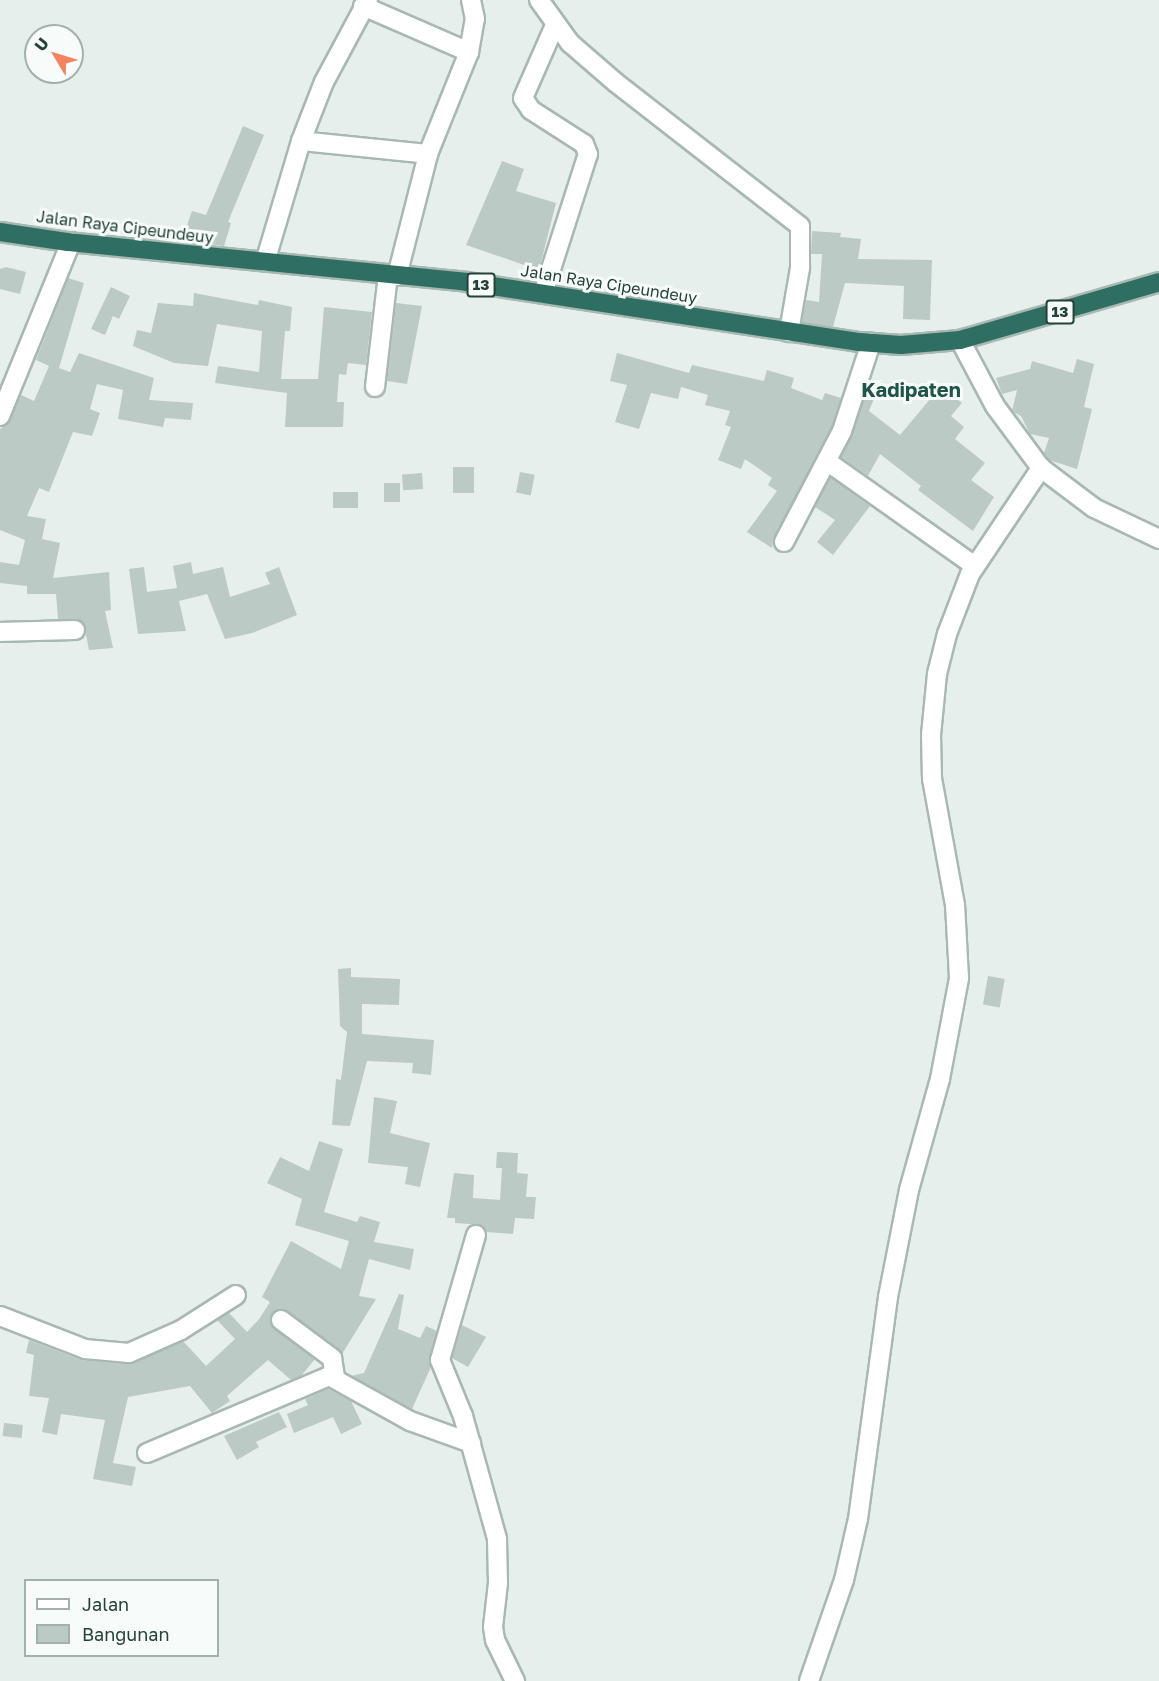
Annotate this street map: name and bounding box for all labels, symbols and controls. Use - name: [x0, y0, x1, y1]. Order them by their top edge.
- north arrow: [24, 24, 84, 84]
- text: U: [30, 33, 53, 55]
- street label: Jalan Raya Cipeundeuy: [35, 207, 215, 247]
- street label: Jalan Raya Cipeundeuy: [519, 261, 699, 307]
- road number: 13: [466, 273, 496, 297]
- road number: 13: [1045, 300, 1075, 324]
- district label: Kadipaten: [861, 377, 961, 401]
- legend: [24, 1579, 219, 1657]
- text: Jalan: [82, 1593, 129, 1615]
- text: Bangunan: [82, 1623, 170, 1645]

